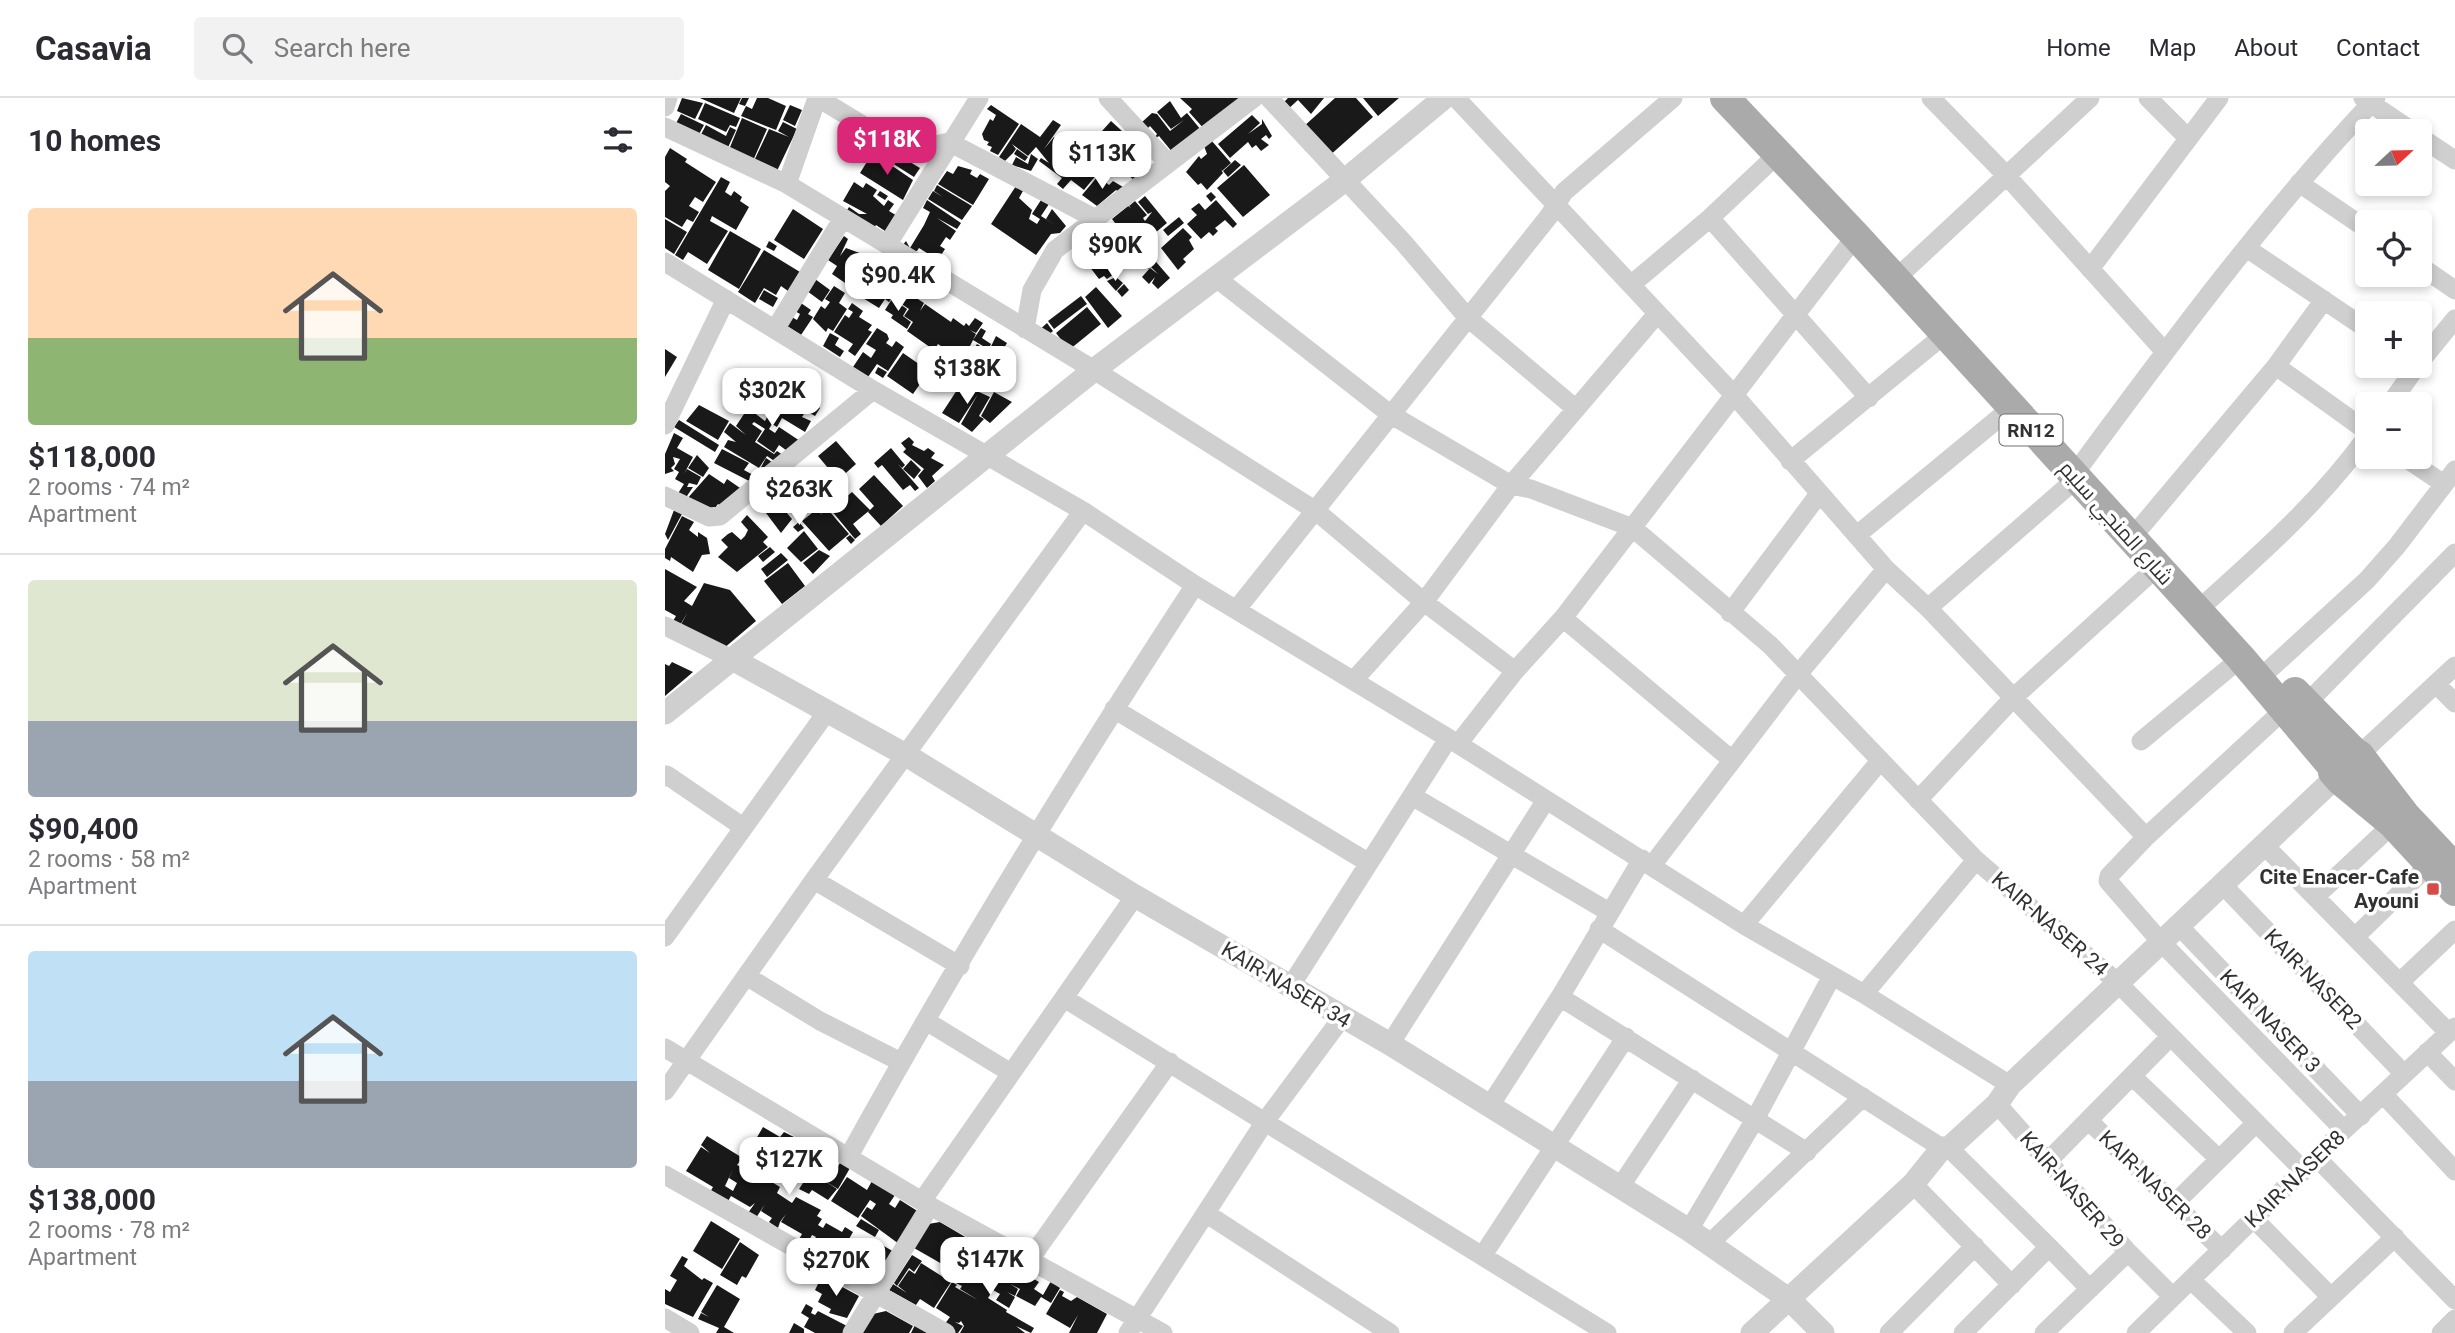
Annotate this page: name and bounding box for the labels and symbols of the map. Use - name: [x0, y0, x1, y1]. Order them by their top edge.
- pin: $118K: [838, 118, 936, 177]
- north arrow: [2355, 119, 2433, 196]
- pin: $113K: [1053, 132, 1151, 191]
- pin: $90K: [1074, 223, 1156, 283]
- pin: $90.4K: [841, 254, 955, 313]
- pin: $138K: [918, 346, 1016, 406]
- pin: $302K: [723, 368, 821, 428]
- road number: RN12: [1999, 414, 2063, 446]
- street label: شارع المنجي سليم: [2051, 456, 2178, 592]
- pin: $263K: [750, 468, 848, 527]
- place label: Cite Enacer-Cafe Ayouni: [2259, 865, 2419, 913]
- street label: KAIR-NASER 24: [1987, 867, 2113, 981]
- marker: Cite Enacer-Cafe Ayouni: [2425, 881, 2441, 897]
- street label: KAIR-NASER2: [2259, 924, 2367, 1034]
- street label: KAIR-NASER 34: [1217, 937, 1355, 1033]
- street label: KAIR NASER 3: [2215, 964, 2325, 1078]
- street label: KAIR-NASER8: [2240, 1125, 2350, 1233]
- street label: KAIR-NASER 28: [2094, 1126, 2216, 1244]
- street label: KAIR-NASER 29: [2015, 1127, 2129, 1253]
- pin: $127K: [740, 1138, 838, 1197]
- pin: $270K: [787, 1238, 885, 1298]
- pin: $147K: [941, 1238, 1039, 1297]

